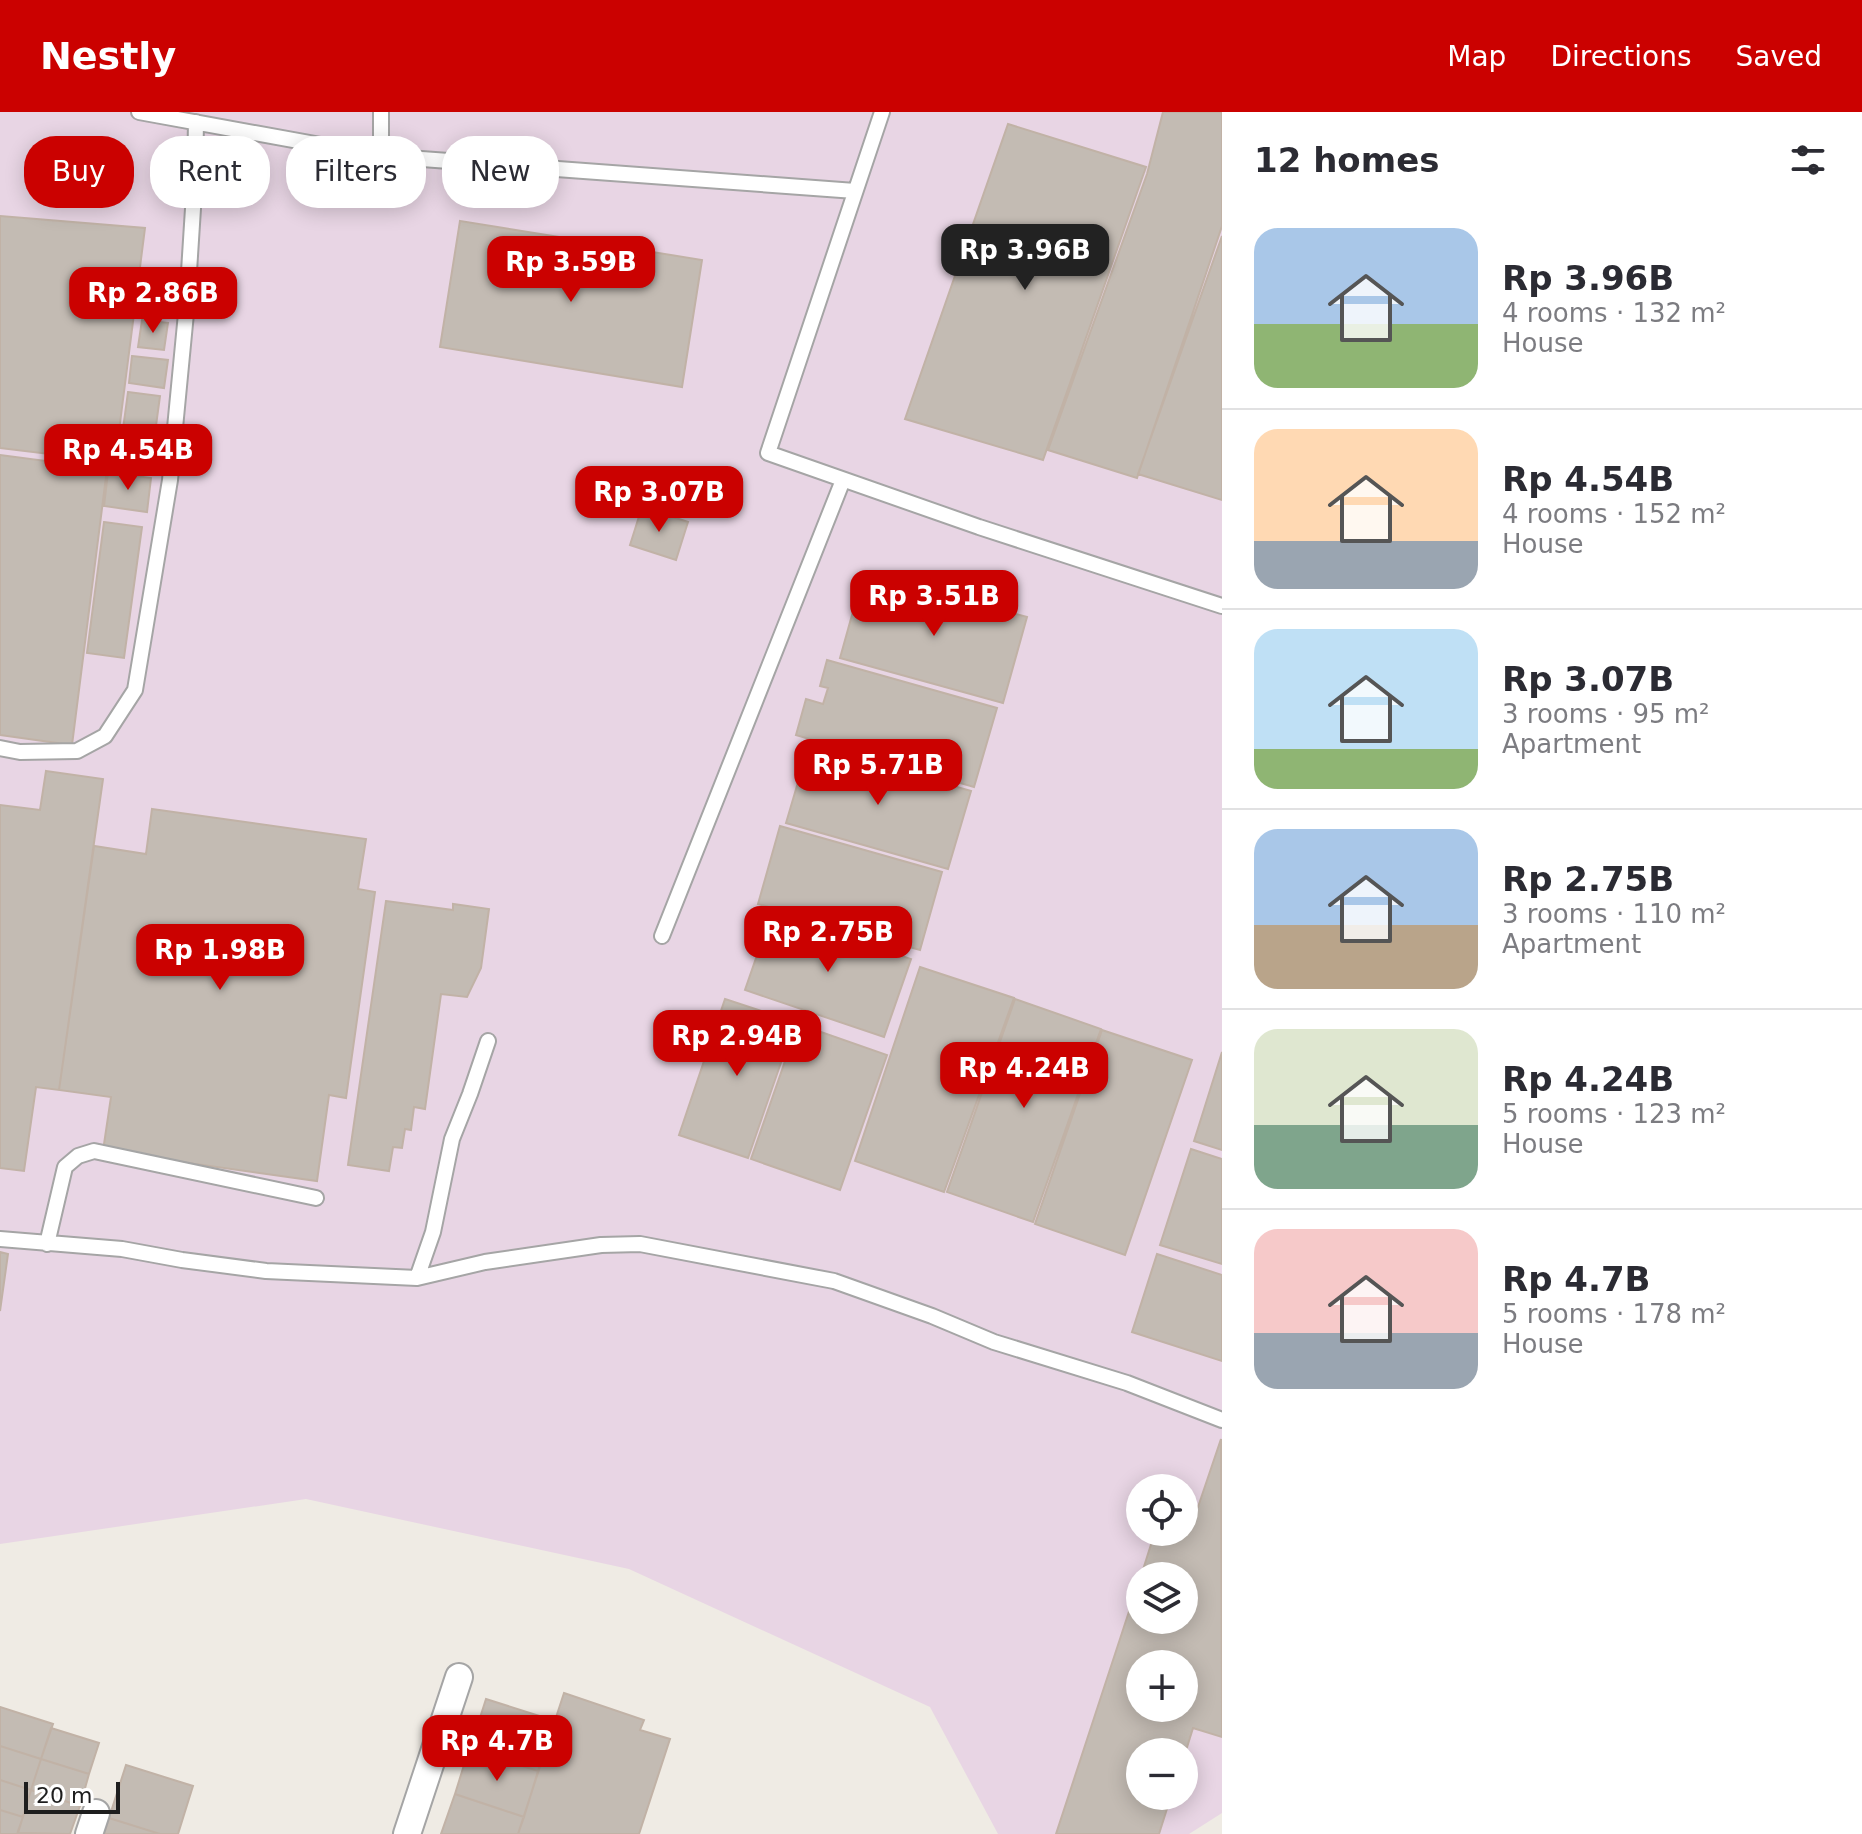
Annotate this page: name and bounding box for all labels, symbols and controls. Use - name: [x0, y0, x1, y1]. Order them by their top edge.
- text: Nestly: [40, 34, 176, 78]
- text: Map: [1447, 40, 1506, 73]
- text: Directions: [1550, 40, 1691, 73]
- text: Saved: [1735, 40, 1822, 73]
- chip: Buy: [24, 136, 134, 208]
- chip: Rent: [150, 136, 270, 208]
- chip: Filters: [286, 136, 426, 208]
- chip: New: [442, 136, 559, 208]
- icon: filters: [1786, 138, 1830, 182]
- text: 12 homes: [1254, 140, 1439, 180]
- pin: Rp 3.96B: [942, 224, 1108, 292]
- text: Rp 3.96B: [959, 235, 1091, 265]
- pin: Rp 3.59B: [488, 236, 654, 304]
- text: Rp 3.59B: [505, 247, 637, 277]
- text: Rp 3.96B: [1502, 258, 1674, 298]
- icon: home: [1318, 260, 1414, 356]
- pin: Rp 2.86B: [70, 267, 236, 335]
- text: Rp 2.86B: [87, 278, 219, 308]
- text: 4 rooms · 132 m²: [1502, 298, 1726, 328]
- text: House: [1502, 328, 1583, 358]
- pin: Rp 4.54B: [45, 424, 211, 492]
- text: Rp 4.54B: [62, 435, 194, 465]
- text: Rp 4.54B: [1502, 459, 1674, 499]
- icon: home: [1318, 461, 1414, 557]
- pin: Rp 3.07B: [576, 466, 742, 534]
- text: Rp 3.07B: [593, 477, 725, 507]
- text: 4 rooms · 152 m²: [1502, 499, 1726, 529]
- text: House: [1502, 529, 1583, 559]
- pin: Rp 3.51B: [851, 570, 1017, 638]
- text: Rp 3.51B: [868, 581, 1000, 611]
- text: Rp 3.07B: [1502, 659, 1674, 699]
- icon: home: [1318, 661, 1414, 757]
- text: 3 rooms · 95 m²: [1502, 699, 1710, 729]
- text: Apartment: [1502, 729, 1641, 759]
- pin: Rp 5.71B: [795, 739, 961, 807]
- text: Rp 5.71B: [812, 750, 944, 780]
- text: Rp 2.75B: [1502, 859, 1674, 899]
- icon: home: [1318, 861, 1414, 957]
- text: 3 rooms · 110 m²: [1502, 899, 1726, 929]
- pin: Rp 2.75B: [745, 906, 911, 974]
- text: Rp 2.75B: [762, 917, 894, 947]
- pin: Rp 1.98B: [137, 924, 303, 992]
- text: Apartment: [1502, 929, 1641, 959]
- text: Rp 1.98B: [154, 935, 286, 965]
- pin: Rp 2.94B: [654, 1010, 820, 1078]
- text: Rp 2.94B: [671, 1021, 803, 1051]
- pin: Rp 4.24B: [941, 1042, 1107, 1110]
- text: Rp 4.24B: [958, 1053, 1090, 1083]
- text: Rp 4.24B: [1502, 1059, 1674, 1099]
- icon: home: [1318, 1061, 1414, 1157]
- text: 5 rooms · 123 m²: [1502, 1099, 1726, 1129]
- text: House: [1502, 1129, 1583, 1159]
- text: Rp 4.7B: [1502, 1259, 1651, 1299]
- icon: home: [1318, 1261, 1414, 1357]
- text: 5 rooms · 178 m²: [1502, 1299, 1726, 1329]
- text: House: [1502, 1329, 1583, 1359]
- map controls: [1126, 1474, 1198, 1810]
- button: locate: [1126, 1474, 1198, 1546]
- button: layers: [1126, 1562, 1198, 1634]
- button: +: [1126, 1650, 1198, 1722]
- pin: Rp 4.7B: [423, 1715, 571, 1783]
- text: Rp 4.7B: [440, 1726, 554, 1756]
- button: −: [1126, 1738, 1198, 1810]
- scale bar: [24, 1778, 120, 1814]
- text: 20 m: [36, 1783, 92, 1808]

